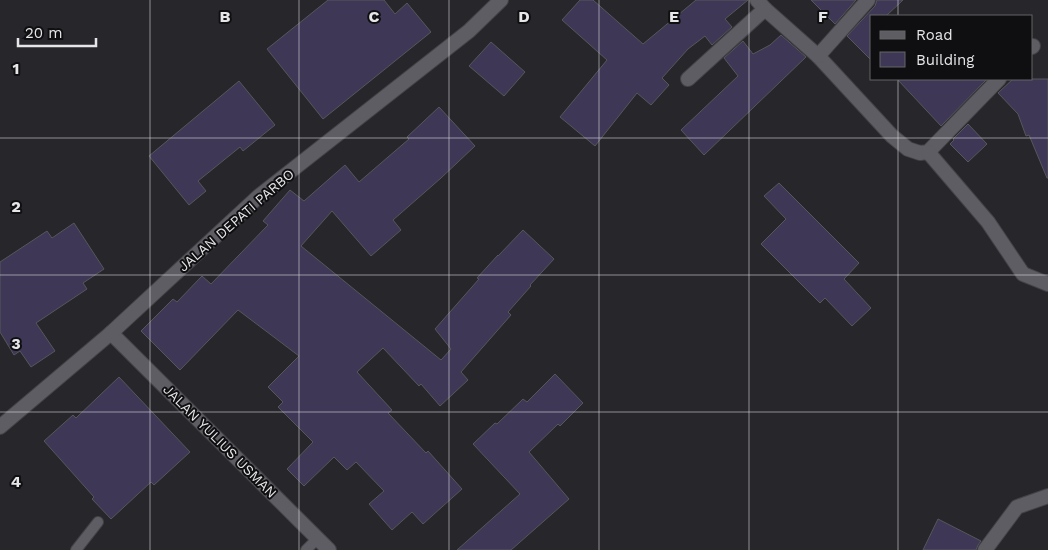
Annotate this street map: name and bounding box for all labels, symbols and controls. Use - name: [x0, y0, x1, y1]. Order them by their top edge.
- text: B: [220, 7, 231, 26]
- text: C: [369, 7, 380, 26]
- text: D: [518, 7, 530, 26]
- text: E: [669, 7, 679, 26]
- text: F: [818, 7, 828, 26]
- scale bar: [18, 15, 95, 47]
- legend: [870, 15, 1033, 80]
- text: 20 m: [25, 24, 63, 42]
- text: Road: [916, 26, 953, 44]
- text: Building: [916, 51, 974, 69]
- text: 1: [13, 59, 19, 78]
- street label: JALAN DEPATI PARBO: [175, 165, 297, 275]
- text: 2: [11, 197, 21, 216]
- text: 3: [11, 334, 21, 353]
- street label: JALAN YULIUS USMAN: [160, 381, 280, 501]
- text: 4: [11, 472, 21, 491]

